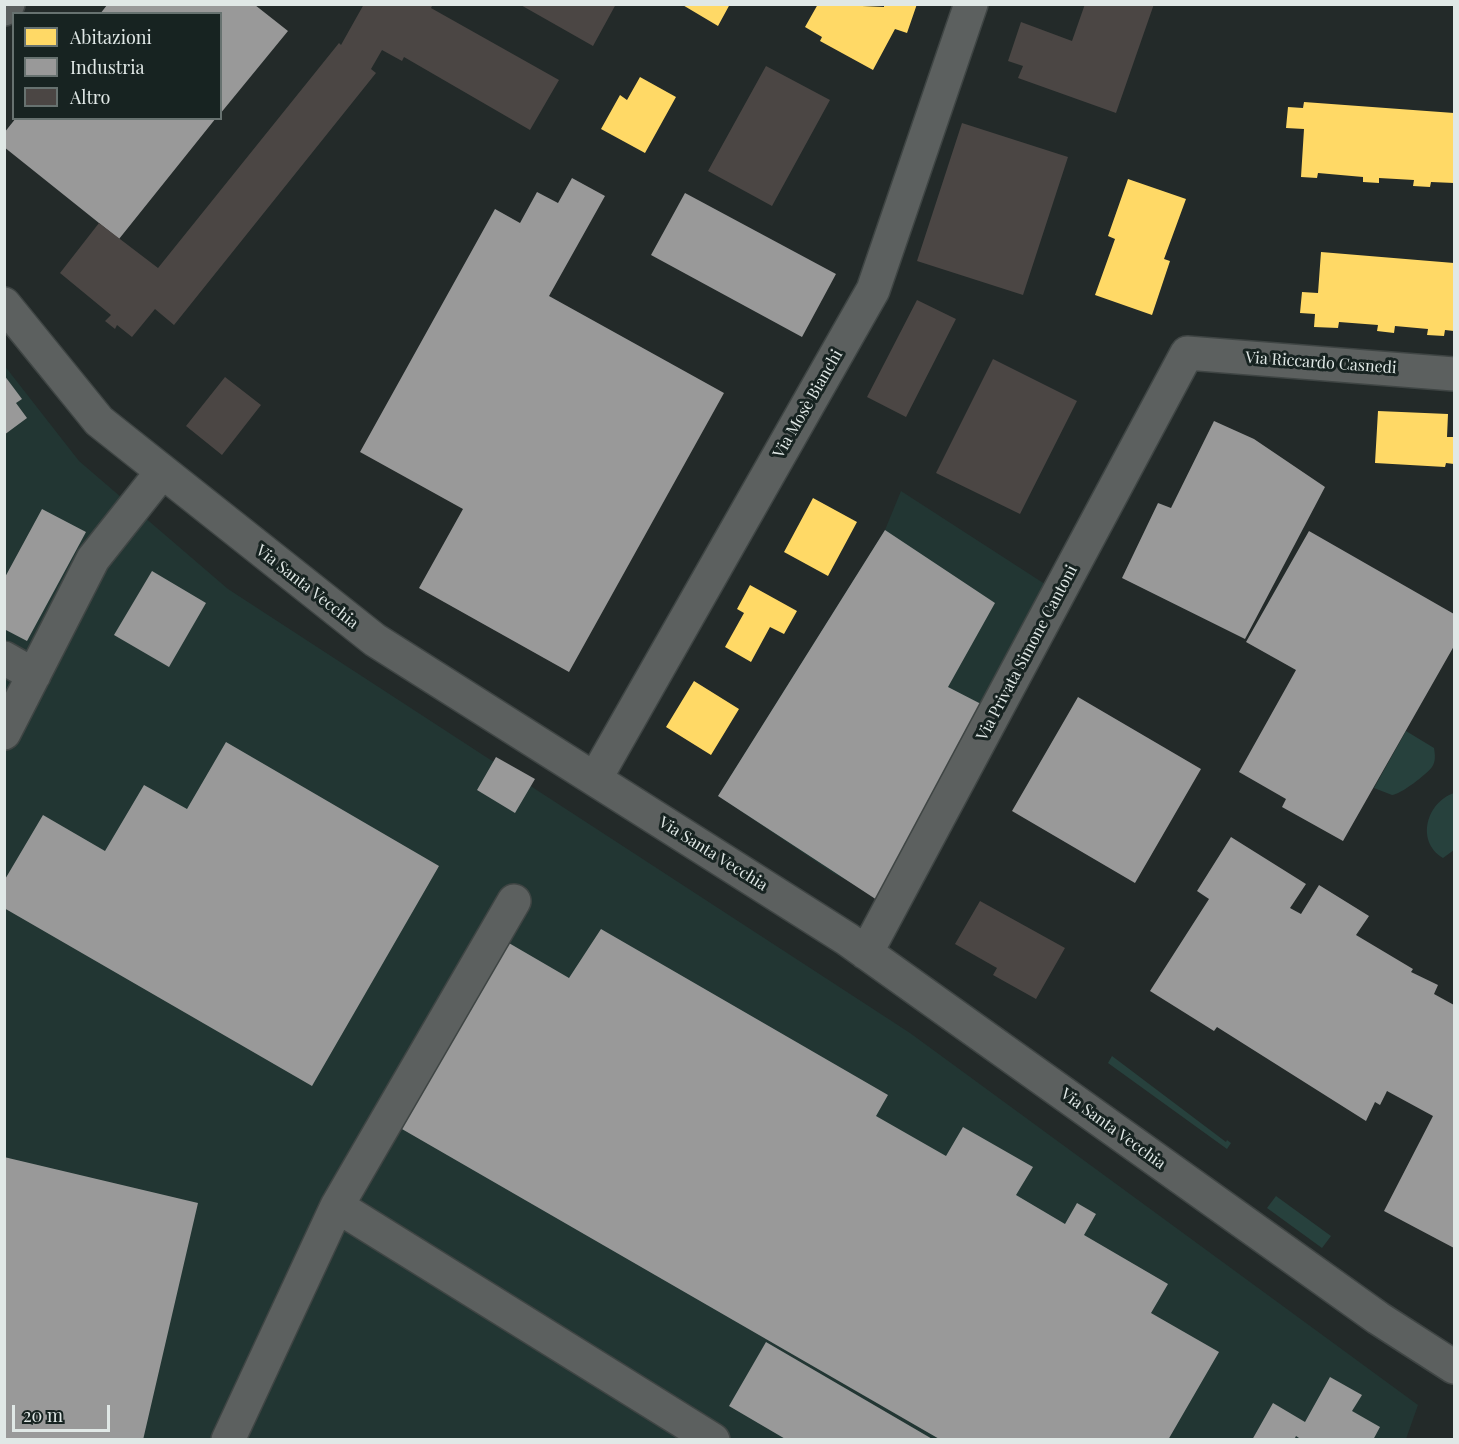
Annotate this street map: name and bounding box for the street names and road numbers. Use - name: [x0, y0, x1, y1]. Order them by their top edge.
- street label: Via Mosè Bianchi: [769, 346, 847, 462]
- street label: Via Riccardo Casnedi: [1245, 348, 1397, 378]
- street label: Via Santa Vecchia: [252, 541, 362, 633]
- street label: Via Privata Simone Cantoni: [973, 562, 1081, 744]
- street label: Via Santa Vecchia: [655, 813, 771, 895]
- street label: Via Santa Vecchia: [1057, 1085, 1169, 1173]

